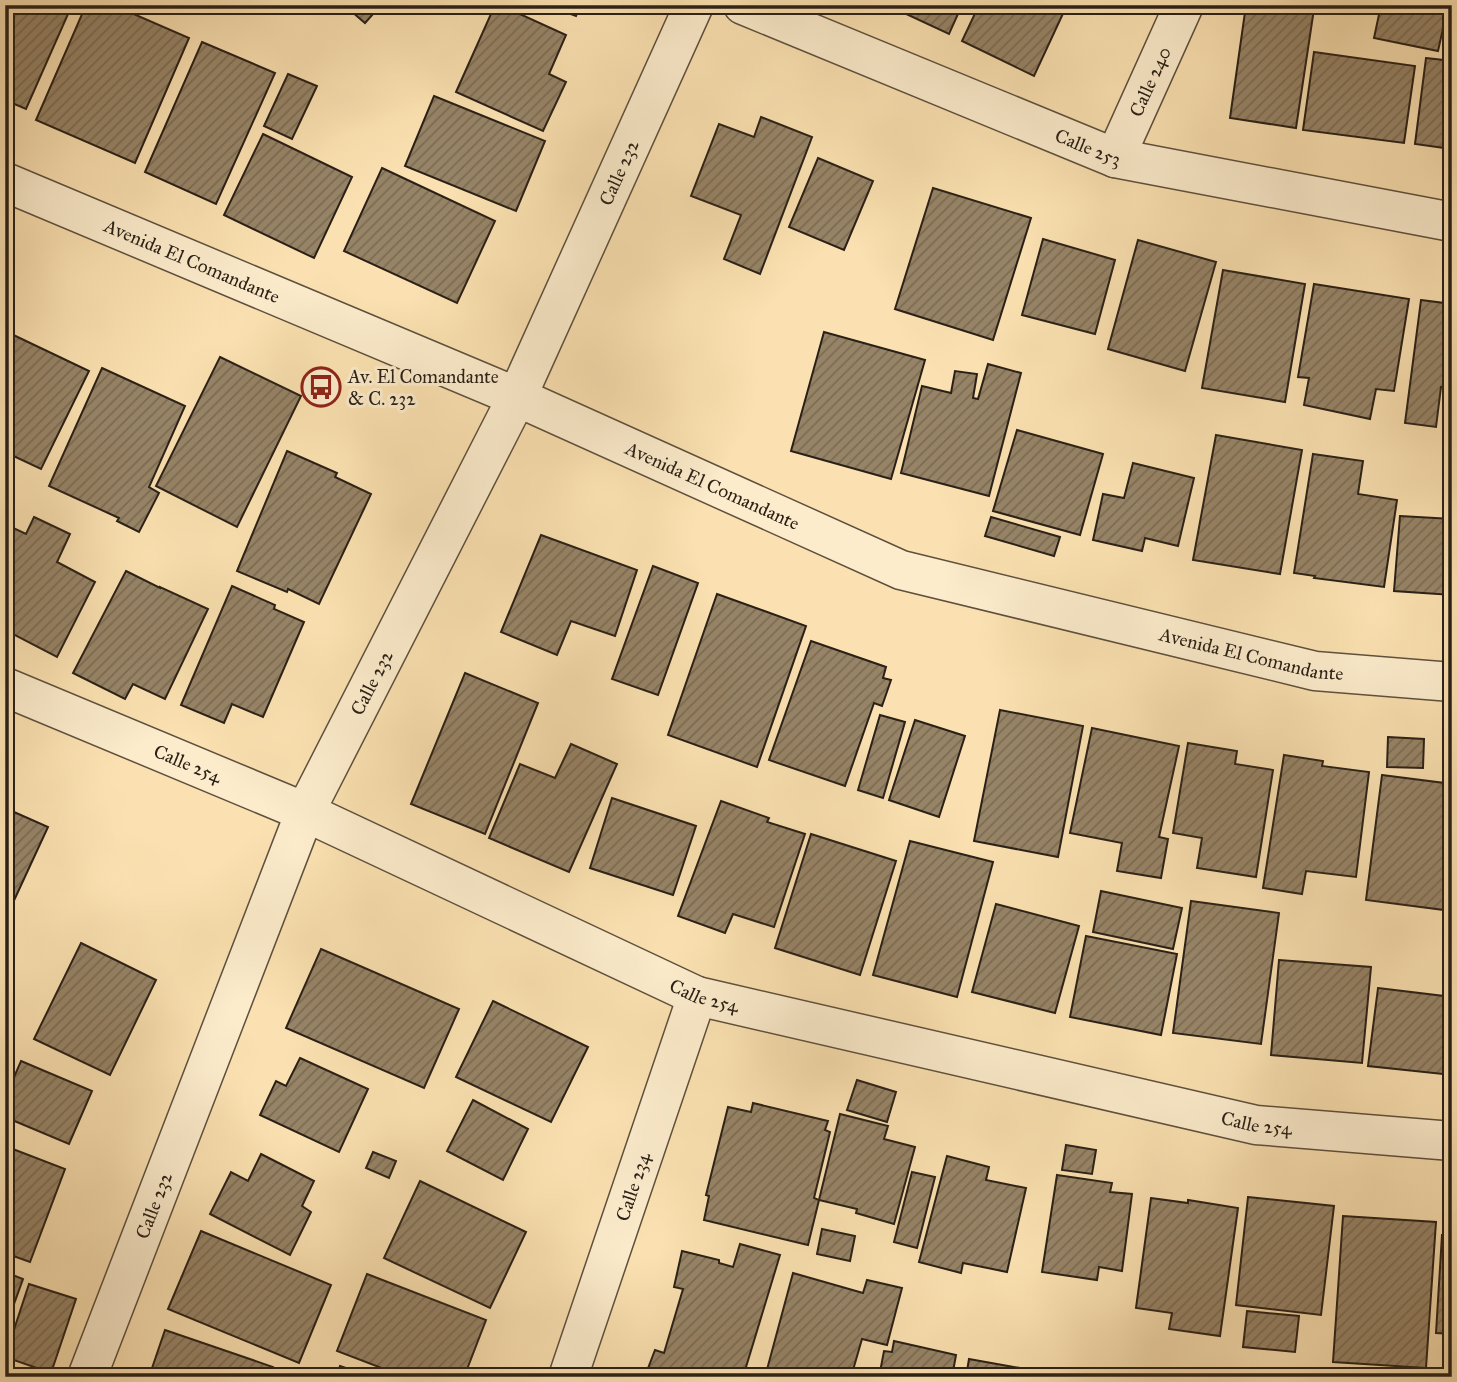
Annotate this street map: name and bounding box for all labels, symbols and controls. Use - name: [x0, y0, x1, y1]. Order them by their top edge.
- street label: Calle 240: [1124, 43, 1175, 120]
- street label: Calle 253: [1052, 123, 1122, 170]
- street label: Calle 232: [594, 135, 643, 209]
- street label: Avenida El Comandante: [100, 213, 283, 308]
- place label: Av. El Comandante & C. 232: [347, 365, 499, 410]
- bus stop icon: Av. El Comandante & C. 232: [300, 366, 342, 408]
- street label: Avenida El Comandante: [621, 436, 803, 534]
- street label: Avenida El Comandante: [1156, 622, 1344, 685]
- street label: Calle 232: [345, 646, 397, 719]
- street label: Calle 254: [150, 739, 226, 788]
- street label: Calle 254: [666, 973, 742, 1017]
- street label: Calle 254: [1219, 1106, 1293, 1139]
- street label: Calle 234: [610, 1149, 655, 1224]
- street label: Calle 232: [130, 1168, 177, 1242]

